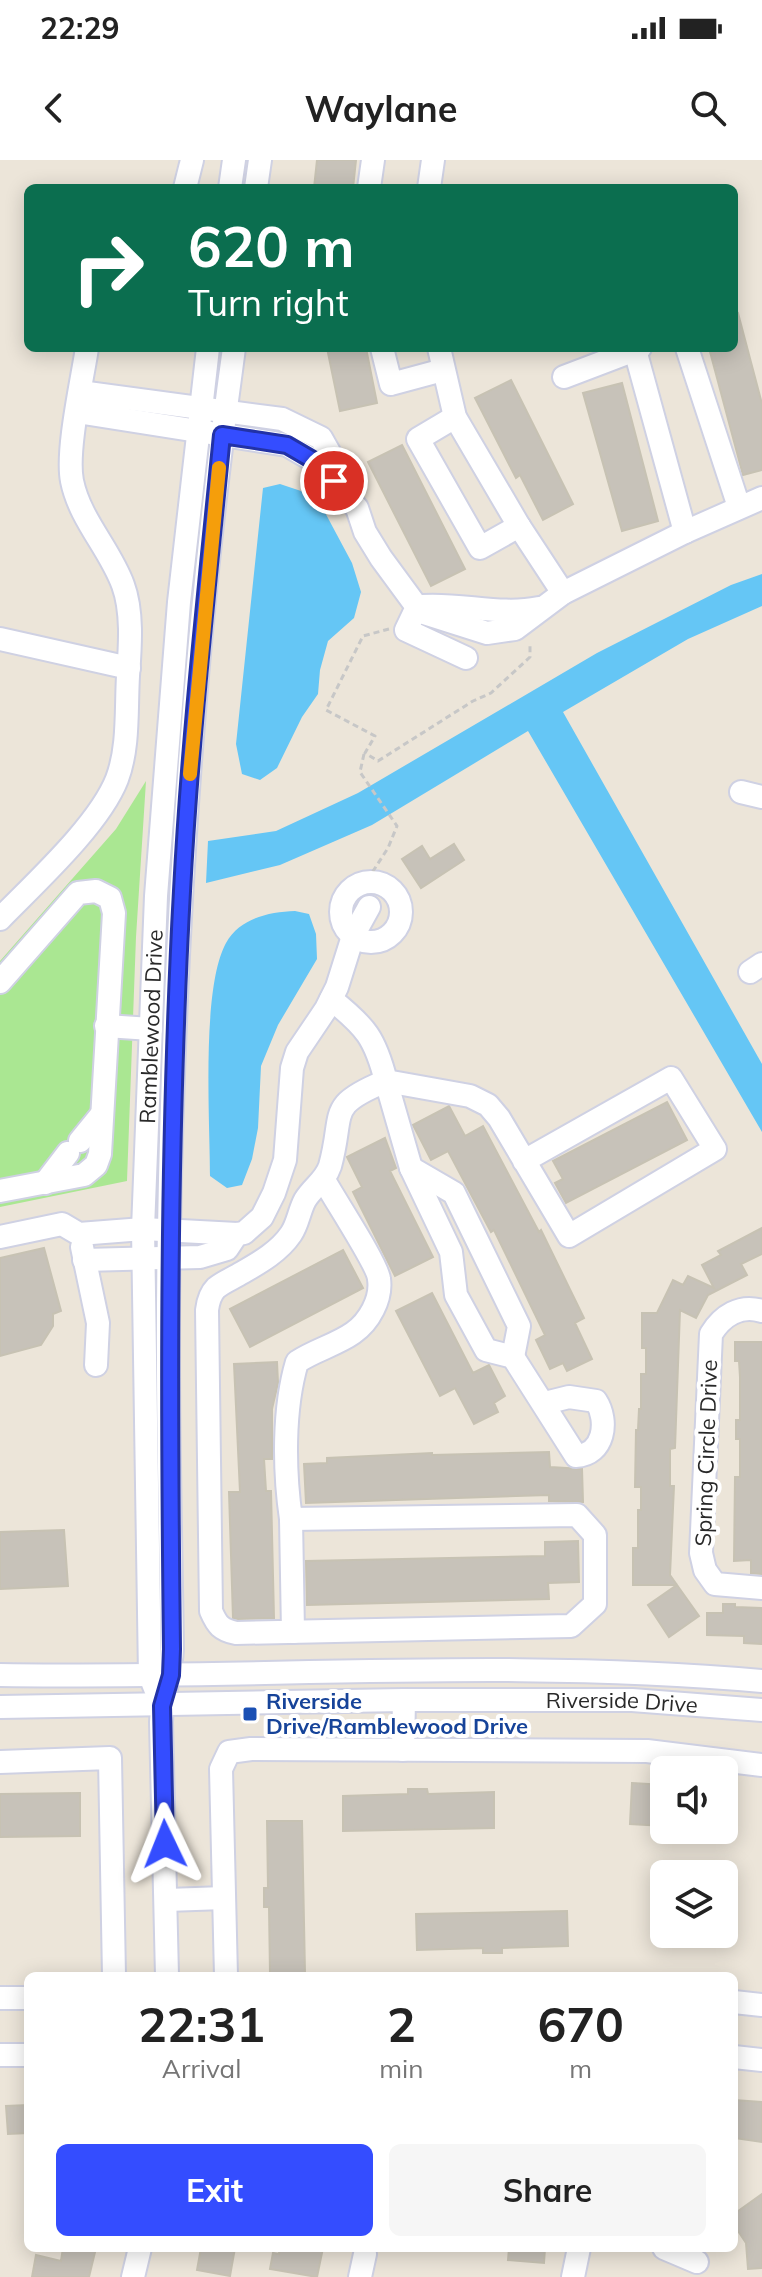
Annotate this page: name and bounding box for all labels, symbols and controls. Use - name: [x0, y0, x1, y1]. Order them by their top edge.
- text: 22:29: [40, 9, 119, 47]
- icon: back: [32, 86, 76, 130]
- text: Waylane: [304, 86, 458, 131]
- icon: search: [686, 86, 730, 130]
- text: 620 m: [188, 211, 355, 281]
- icon: right: [56, 216, 160, 320]
- text: Turn right: [188, 280, 349, 325]
- pin: [300, 447, 368, 515]
- icon: arrive: [312, 459, 356, 503]
- street label: Ramblewood Drive: [133, 929, 169, 1124]
- street label: Spring Circle Drive: [689, 1359, 723, 1547]
- street label: Riverside Drive: [546, 1686, 699, 1719]
- place label: Riverside Drive/Ramblewood Drive: [266, 1687, 528, 1740]
- marker: Riverside Drive/Ramblewood Drive: [241, 1705, 259, 1723]
- map controls: [650, 1756, 738, 1948]
- button: sound: [650, 1756, 738, 1844]
- position arrow: [123, 1802, 207, 1886]
- button: layers: [650, 1860, 738, 1948]
- text: 22:31: [138, 1994, 265, 2054]
- text: 2: [387, 1994, 416, 2054]
- text: 670: [538, 1994, 624, 2054]
- text: Arrival: [162, 2052, 241, 2085]
- text: min: [379, 2052, 423, 2085]
- text: m: [569, 2052, 592, 2085]
- button: Exit: [56, 2144, 373, 2236]
- button: Share: [389, 2144, 706, 2236]

